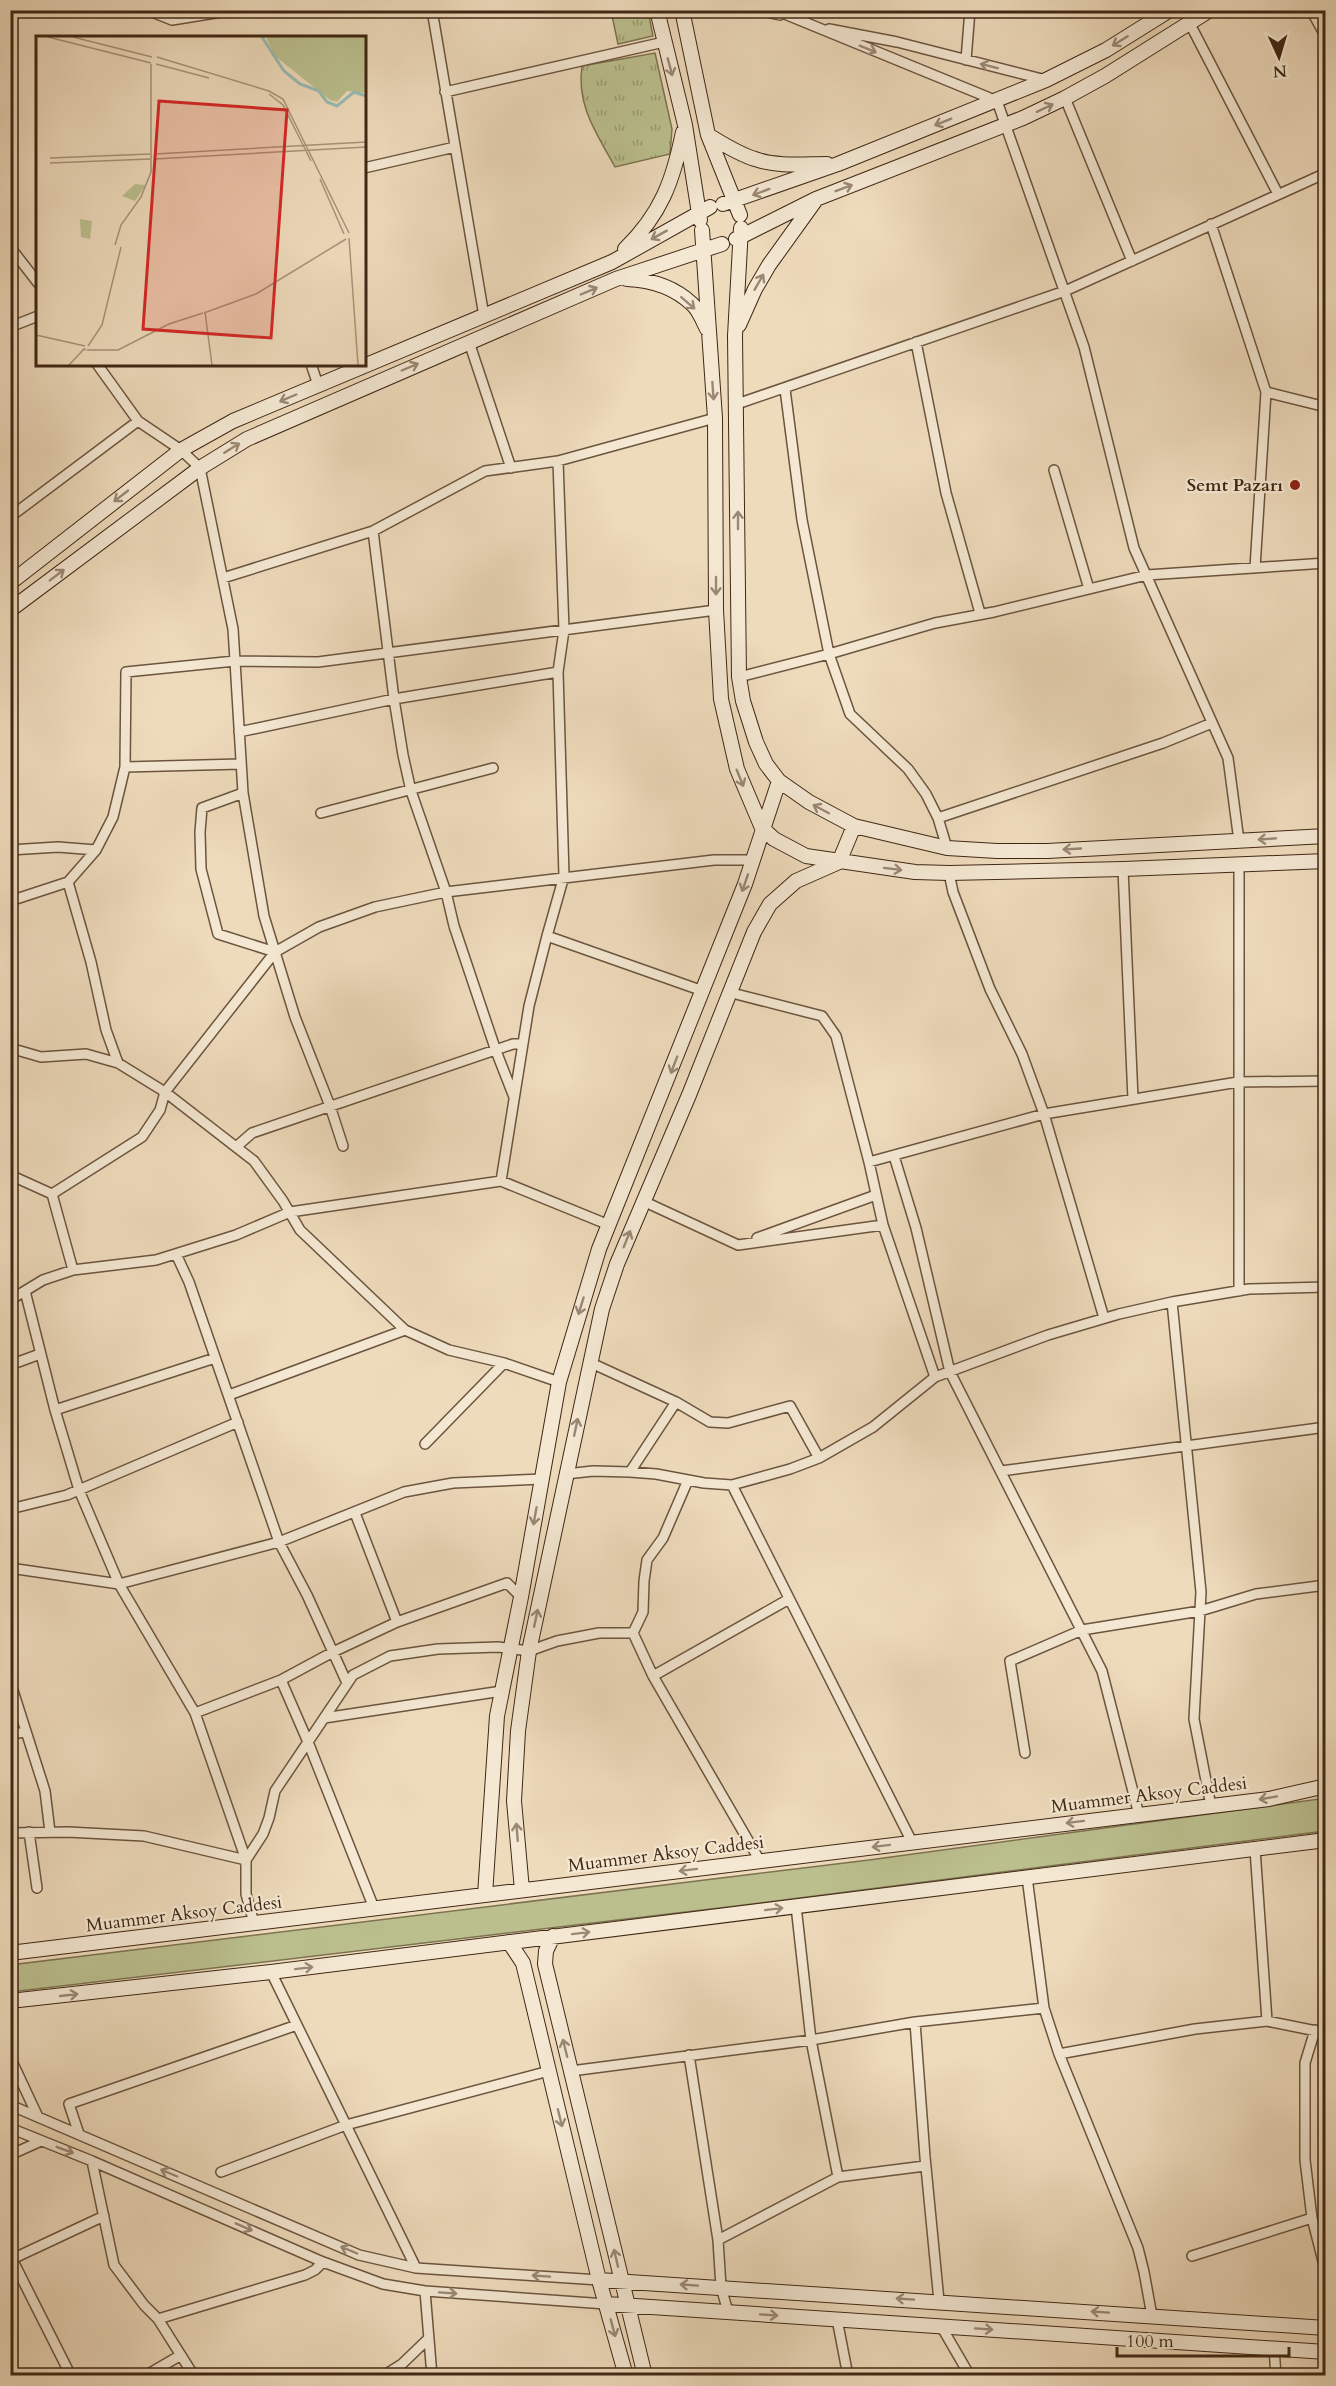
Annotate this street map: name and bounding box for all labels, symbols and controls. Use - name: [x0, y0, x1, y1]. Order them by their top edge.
- north arrow: [1249, 27, 1309, 87]
- inset map: [36, 36, 366, 366]
- one-way arrow: [1112, 36, 1129, 48]
- one-way arrow: [858, 44, 877, 55]
- one-way arrow: [665, 58, 677, 77]
- one-way arrow: [980, 59, 999, 71]
- text: N: [1272, 60, 1288, 82]
- one-way arrow: [1035, 101, 1053, 113]
- one-way arrow: [934, 117, 953, 128]
- one-way arrow: [834, 182, 853, 193]
- one-way arrow: [752, 187, 771, 198]
- one-way arrow: [651, 230, 668, 242]
- one-way arrow: [753, 274, 765, 291]
- one-way arrow: [580, 284, 598, 295]
- one-way arrow: [680, 296, 696, 309]
- one-way arrow: [400, 361, 418, 373]
- one-way arrow: [708, 380, 719, 400]
- one-way arrow: [279, 393, 298, 404]
- one-way arrow: [223, 442, 240, 454]
- place label: Semt Pazarı: [1187, 473, 1283, 498]
- marker: Semt Pazarı: [1288, 478, 1302, 492]
- one-way arrow: [113, 490, 129, 503]
- one-way arrow: [732, 510, 744, 530]
- one-way arrow: [49, 568, 65, 581]
- one-way arrow: [710, 575, 722, 595]
- one-way arrow: [735, 768, 746, 787]
- one-way arrow: [813, 803, 831, 814]
- one-way arrow: [1258, 834, 1278, 845]
- one-way arrow: [1063, 844, 1083, 855]
- one-way arrow: [883, 864, 903, 875]
- one-way arrow: [738, 874, 749, 892]
- one-way arrow: [668, 1055, 679, 1074]
- one-way arrow: [622, 1230, 633, 1249]
- one-way arrow: [575, 1296, 586, 1315]
- one-way arrow: [571, 1418, 582, 1437]
- one-way arrow: [529, 1506, 540, 1526]
- one-way arrow: [531, 1608, 542, 1628]
- street label: Muammer Aksoy Caddesi: [1050, 1771, 1248, 1819]
- one-way arrow: [1259, 1793, 1279, 1804]
- one-way arrow: [1065, 1817, 1085, 1828]
- one-way arrow: [511, 1823, 522, 1843]
- street label: Muammer Aksoy Caddesi: [567, 1830, 765, 1878]
- one-way arrow: [872, 1841, 892, 1852]
- one-way arrow: [678, 1865, 698, 1876]
- street label: Muammer Aksoy Caddesi: [85, 1890, 283, 1938]
- one-way arrow: [764, 1903, 784, 1914]
- one-way arrow: [570, 1927, 590, 1938]
- one-way arrow: [294, 1962, 314, 1973]
- one-way arrow: [58, 1989, 78, 2000]
- one-way arrow: [558, 2038, 570, 2057]
- one-way arrow: [555, 2109, 567, 2128]
- one-way arrow: [55, 2145, 74, 2156]
- one-way arrow: [161, 2167, 179, 2178]
- one-way arrow: [234, 2222, 252, 2233]
- one-way arrow: [340, 2244, 358, 2255]
- one-way arrow: [609, 2248, 621, 2267]
- one-way arrow: [531, 2270, 551, 2281]
- one-way arrow: [680, 2279, 700, 2290]
- one-way arrow: [438, 2288, 457, 2299]
- one-way arrow: [895, 2294, 915, 2305]
- one-way arrow: [1090, 2307, 1110, 2318]
- one-way arrow: [758, 2309, 778, 2320]
- one-way arrow: [607, 2318, 619, 2337]
- scale bar: [1117, 2320, 1290, 2358]
- one-way arrow: [974, 2324, 994, 2335]
- text: 100 m: [1126, 2329, 1174, 2354]

